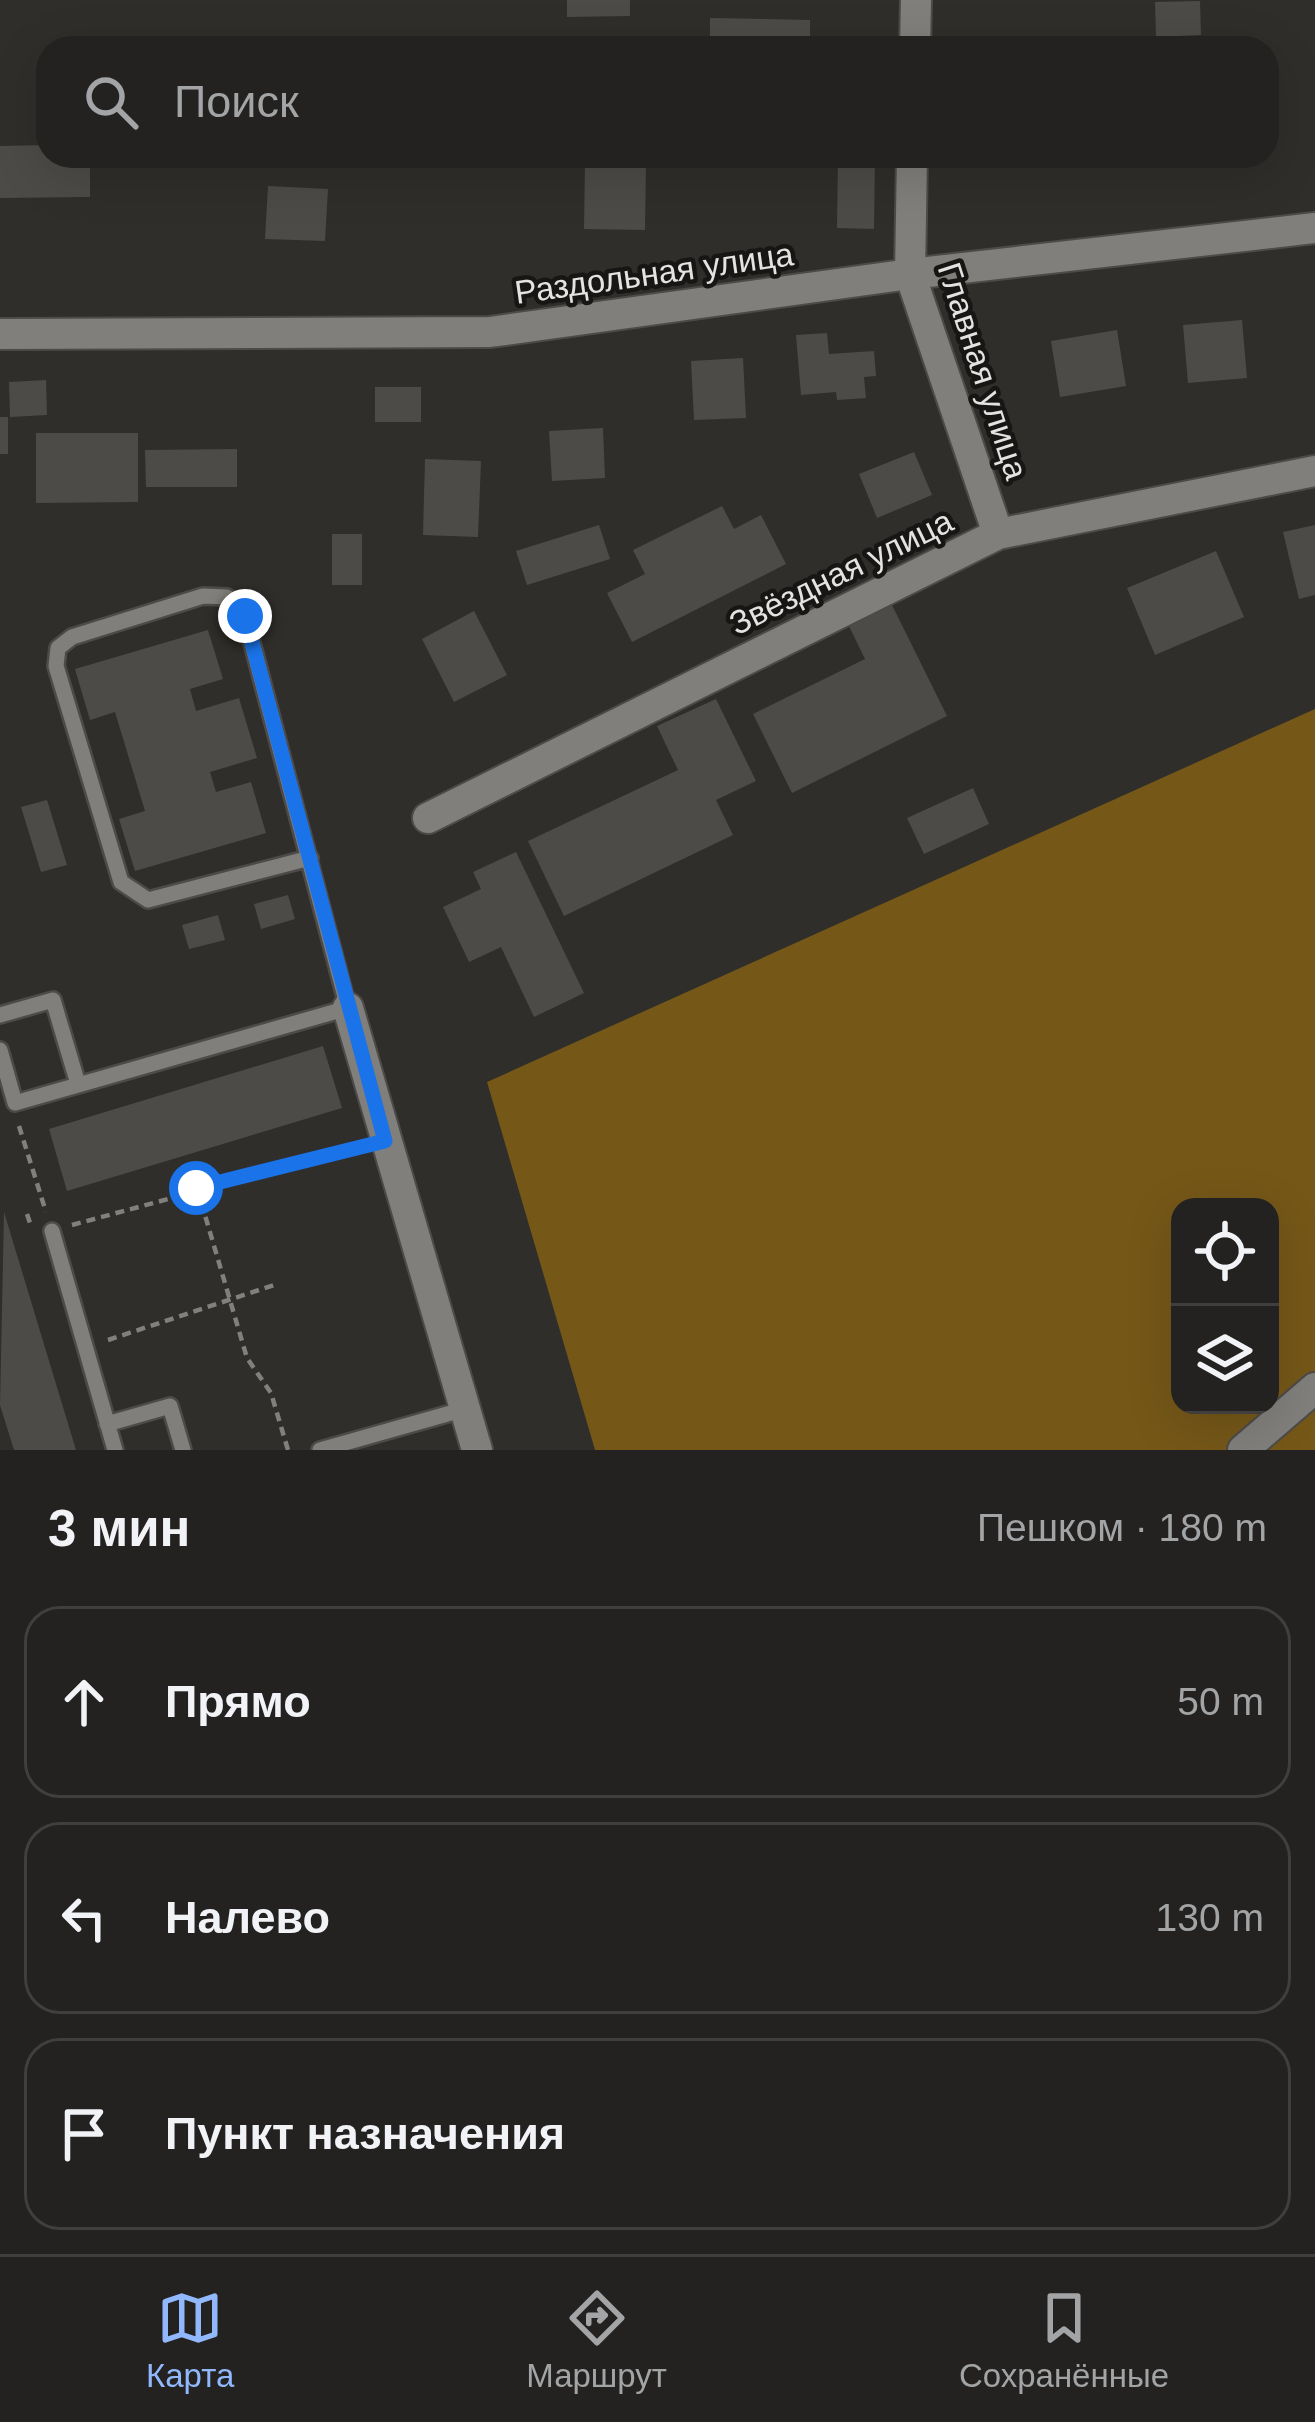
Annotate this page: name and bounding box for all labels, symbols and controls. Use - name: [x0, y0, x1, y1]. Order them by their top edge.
- search box: [36, 36, 1279, 168]
- icon: search: [78, 69, 144, 135]
- text: Поиск: [174, 76, 299, 127]
- street label: Раздольная улица: [512, 235, 796, 311]
- street label: Главная улица: [931, 258, 1036, 485]
- street label: Звёздная улица: [723, 502, 959, 642]
- route end: [218, 589, 272, 643]
- route start: [169, 1161, 223, 1215]
- map controls: [1171, 1198, 1279, 1414]
- button: locate: [1171, 1198, 1279, 1306]
- button: layers: [1171, 1306, 1279, 1414]
- text: 3 мин: [48, 1500, 190, 1557]
- text: Пешком · 180 m: [977, 1506, 1267, 1549]
- icon: ahead: [51, 1669, 117, 1735]
- text: Прямо: [165, 1676, 311, 1727]
- text: 50 m: [1177, 1680, 1264, 1723]
- icon: left: [51, 1885, 117, 1951]
- text: Налево: [165, 1892, 330, 1943]
- text: 130 m: [1156, 1896, 1264, 1939]
- icon: arrive: [51, 2101, 117, 2167]
- text: Пункт назначения: [165, 2108, 565, 2159]
- tab: Карта: [146, 2285, 234, 2395]
- tab: Маршрут: [526, 2285, 667, 2395]
- tab: Сохранённые: [959, 2285, 1169, 2395]

